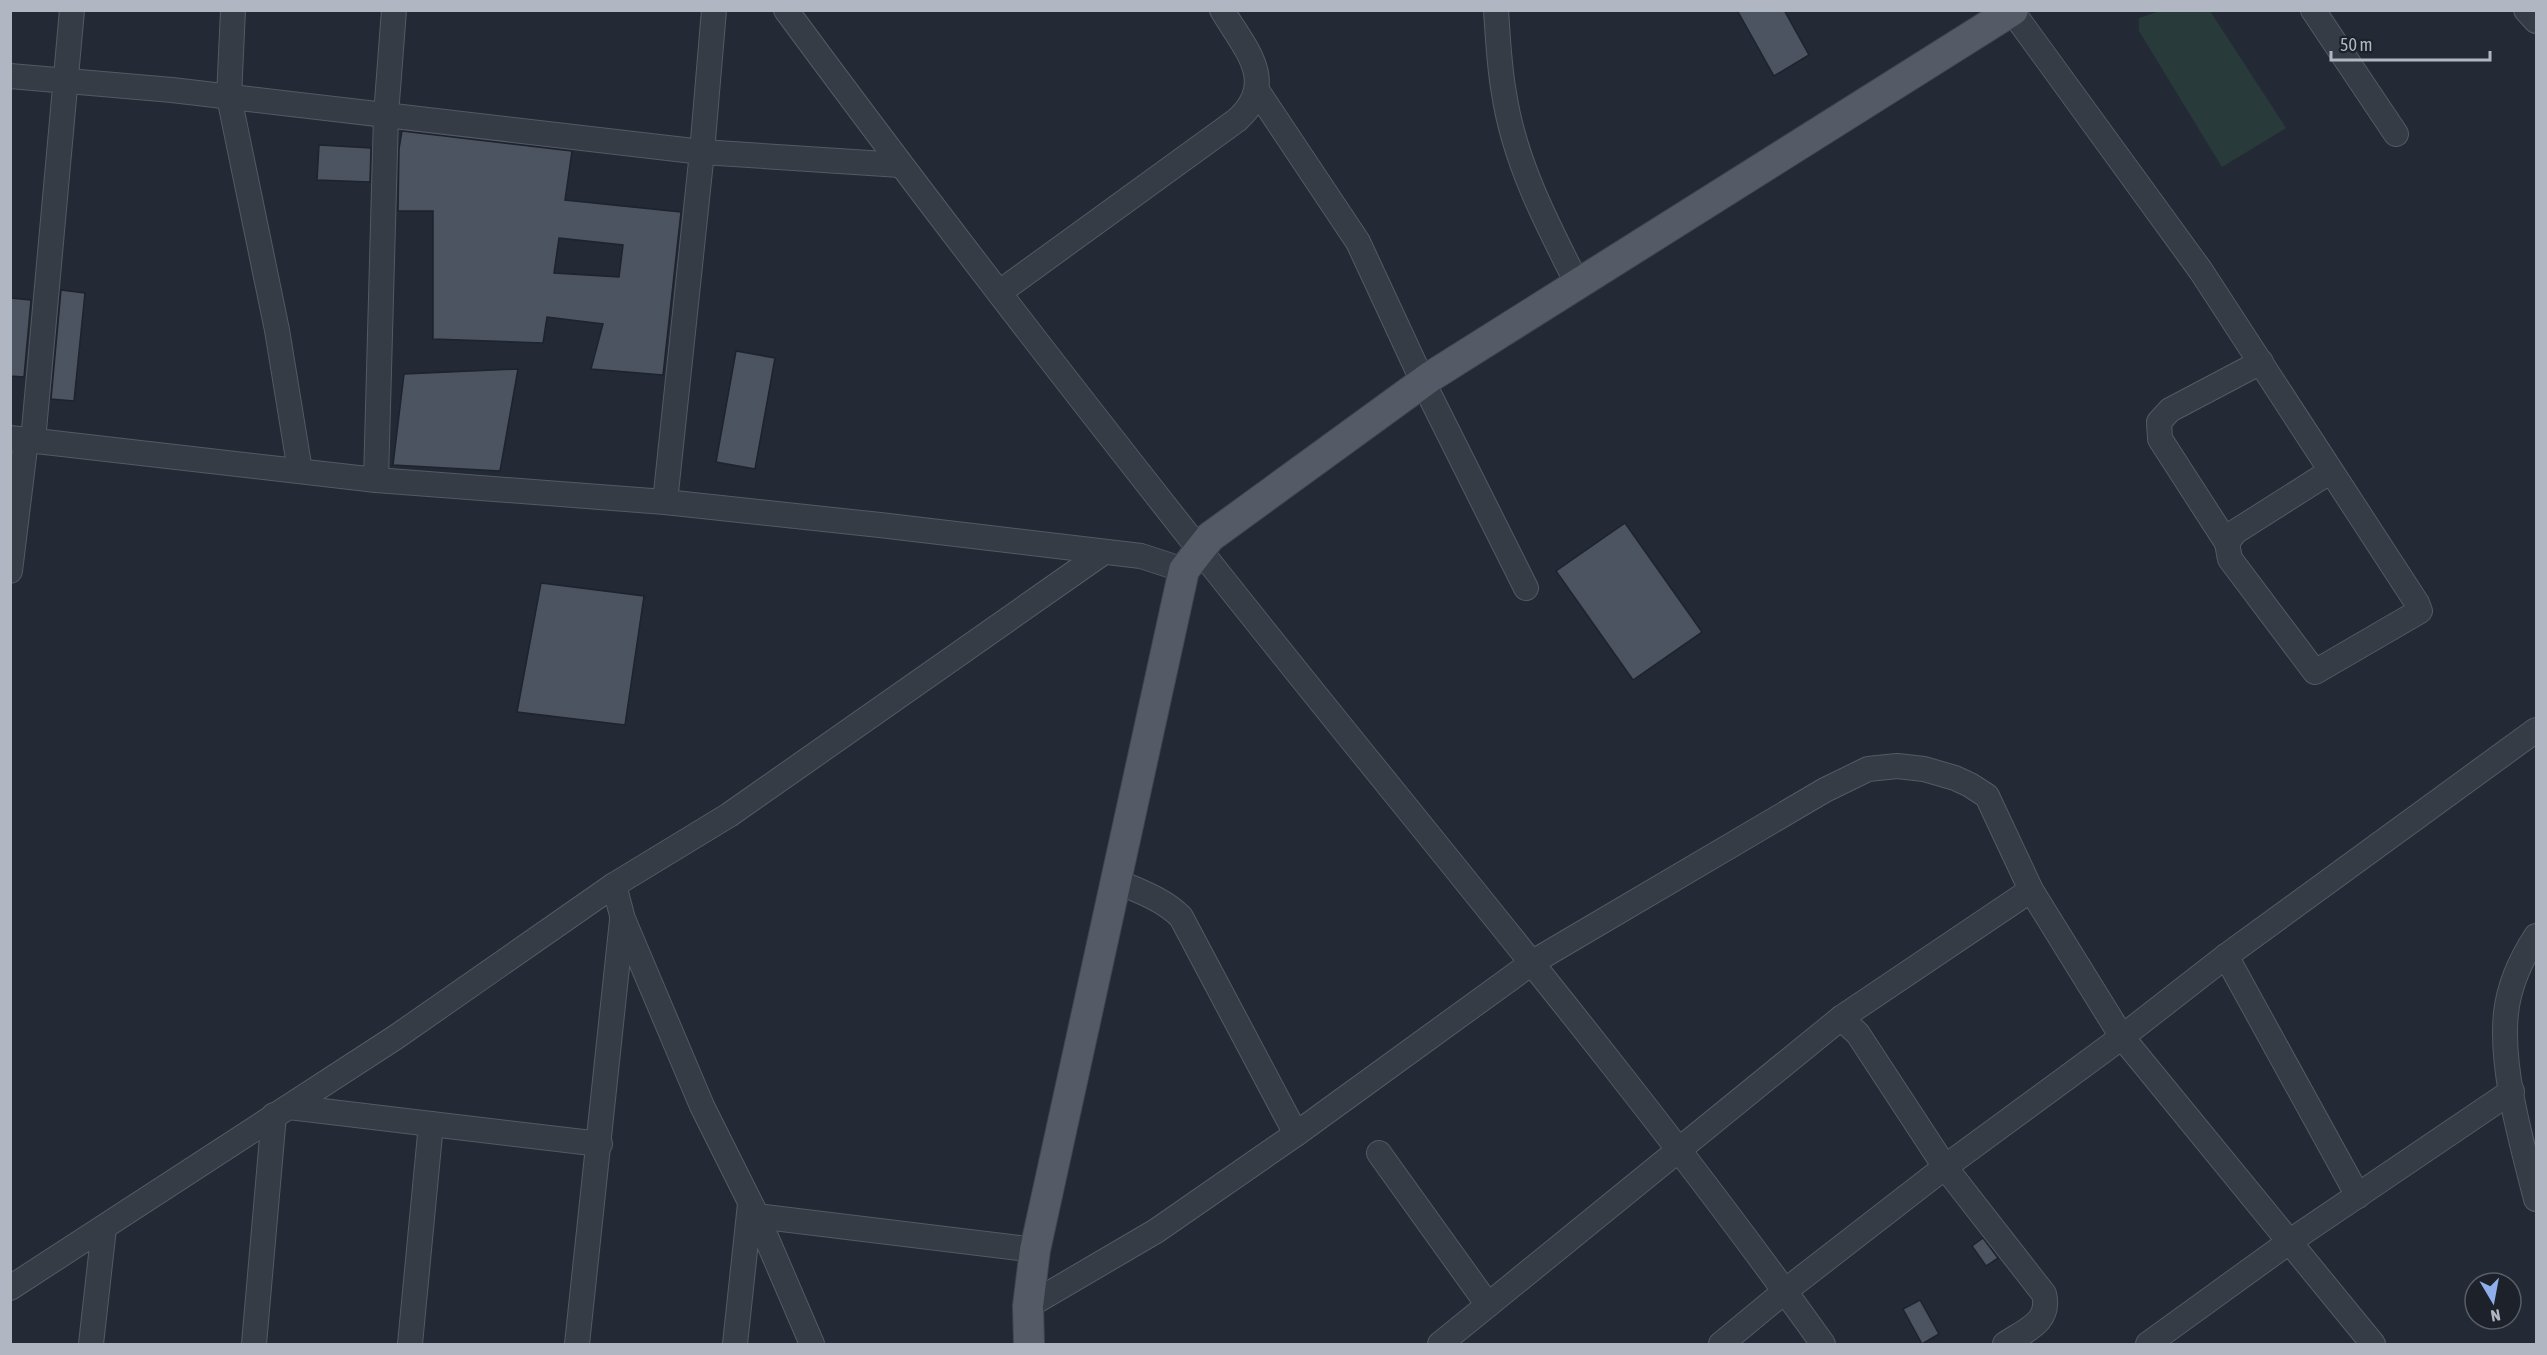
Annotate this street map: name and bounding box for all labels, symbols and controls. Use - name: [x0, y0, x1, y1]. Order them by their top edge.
- scale bar: [2331, 24, 2490, 62]
- text: 50 m: [2340, 34, 2372, 55]
- north arrow: [2463, 1271, 2523, 1331]
- text: N: [2489, 1306, 2502, 1325]

